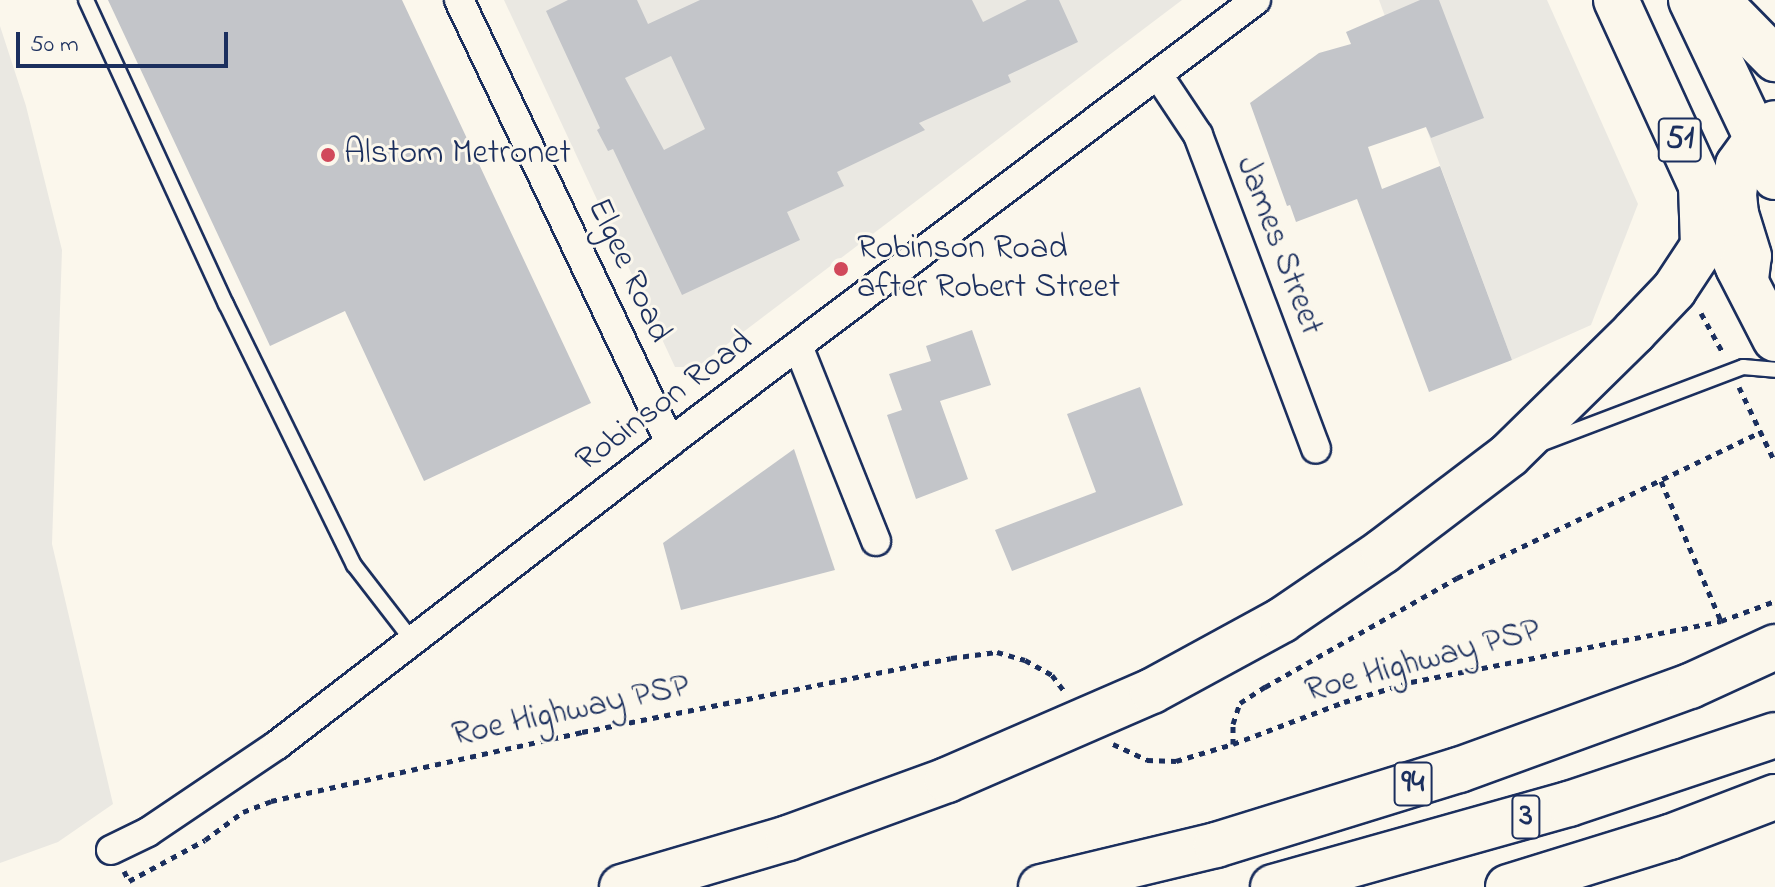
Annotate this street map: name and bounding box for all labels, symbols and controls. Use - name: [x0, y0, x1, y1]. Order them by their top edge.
- scale bar: [20, 16, 232, 66]
- text: 50 m: [30, 28, 79, 63]
- road number: 51: [1656, 112, 1704, 168]
- place label: Alstom Metronet: [344, 135, 571, 175]
- marker: Alstom Metronet: [319, 146, 337, 164]
- street label: James Street: [1225, 151, 1331, 341]
- street label: Elgee Road: [577, 192, 679, 350]
- place label: Robinson Road after Robert Street: [857, 229, 1120, 308]
- marker: Robinson Road after Robert Street: [832, 260, 850, 278]
- street label: Robinson Road: [569, 322, 761, 482]
- street label: Roe Highway PSP: [1301, 611, 1545, 713]
- street label: Roe Highway PSP: [449, 667, 693, 757]
- road number: 94: [1393, 756, 1433, 812]
- road number: 3: [1510, 789, 1542, 845]

